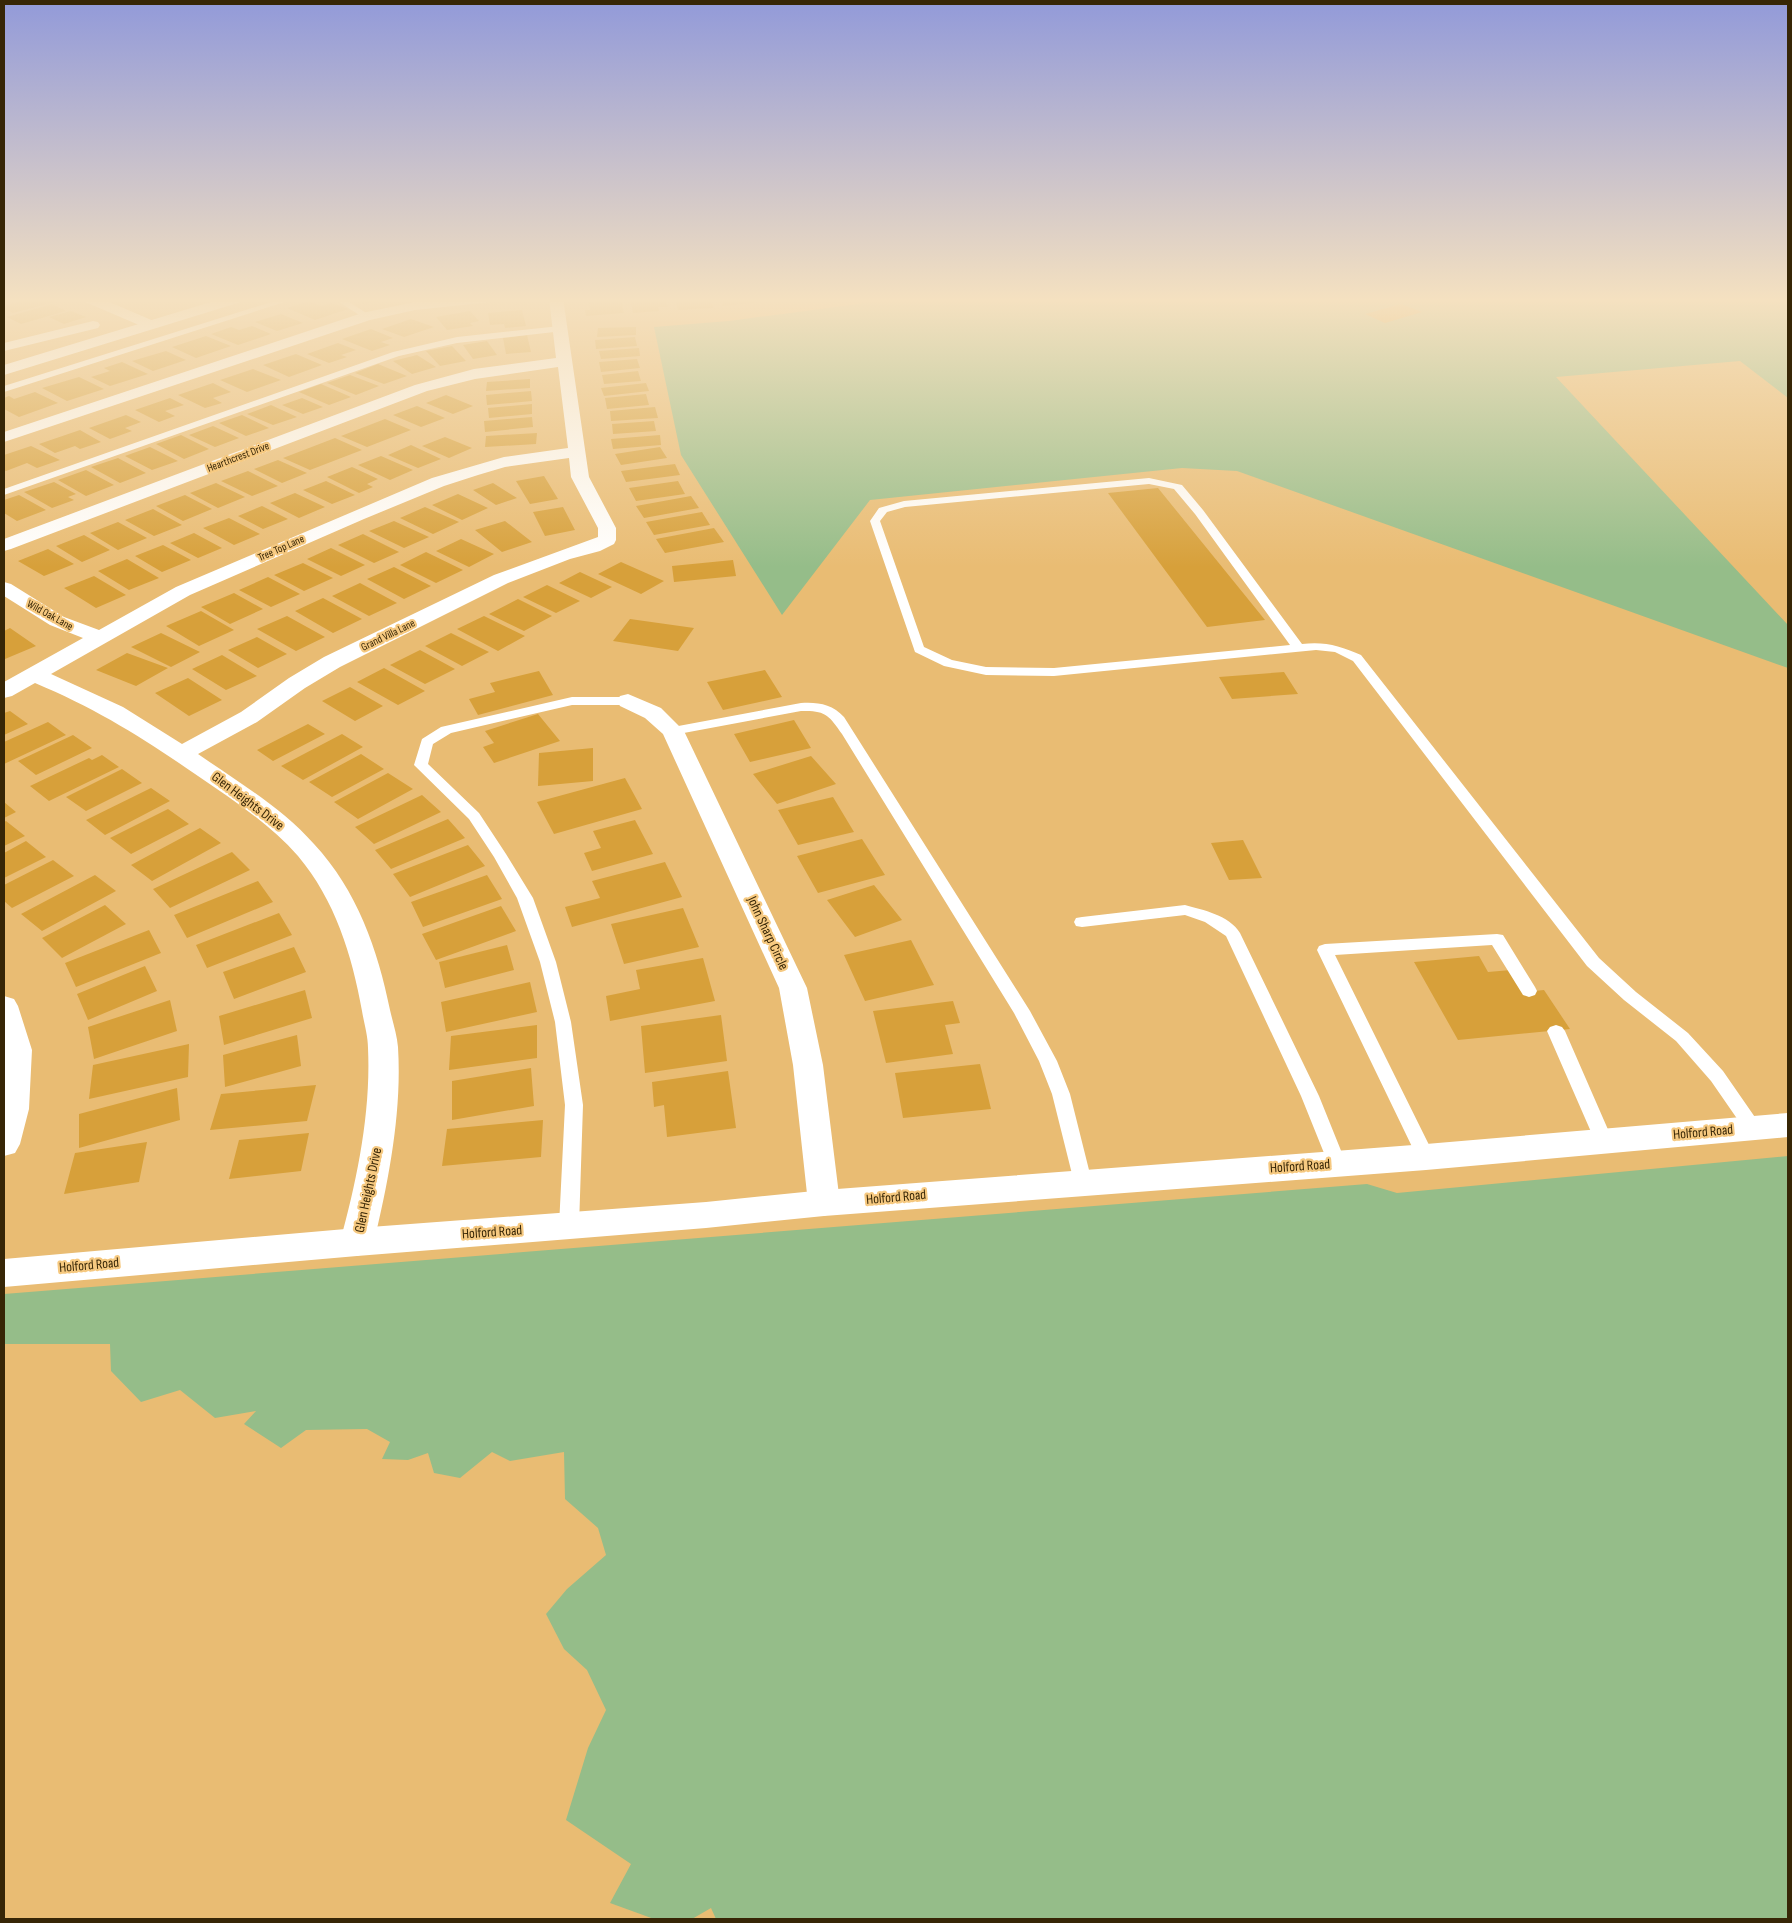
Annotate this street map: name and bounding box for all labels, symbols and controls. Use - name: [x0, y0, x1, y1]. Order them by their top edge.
- street label: Hearthcrest Drive: [205, 439, 271, 475]
- street label: Tree Top Lane: [256, 532, 306, 564]
- street label: Wild Oak Lane: [25, 597, 75, 633]
- street label: Grand Villa Lane: [359, 616, 417, 654]
- street label: Glen Heights Drive: [208, 768, 288, 834]
- street label: John Sharp Circle: [743, 893, 792, 973]
- street label: Holford Road: [1672, 1121, 1734, 1143]
- street label: Glen Heights Drive: [351, 1146, 385, 1234]
- street label: Holford Road: [1269, 1155, 1331, 1177]
- street label: Holford Road: [865, 1186, 927, 1208]
- street label: Holford Road: [461, 1221, 523, 1243]
- street label: Holford Road: [58, 1254, 120, 1276]

